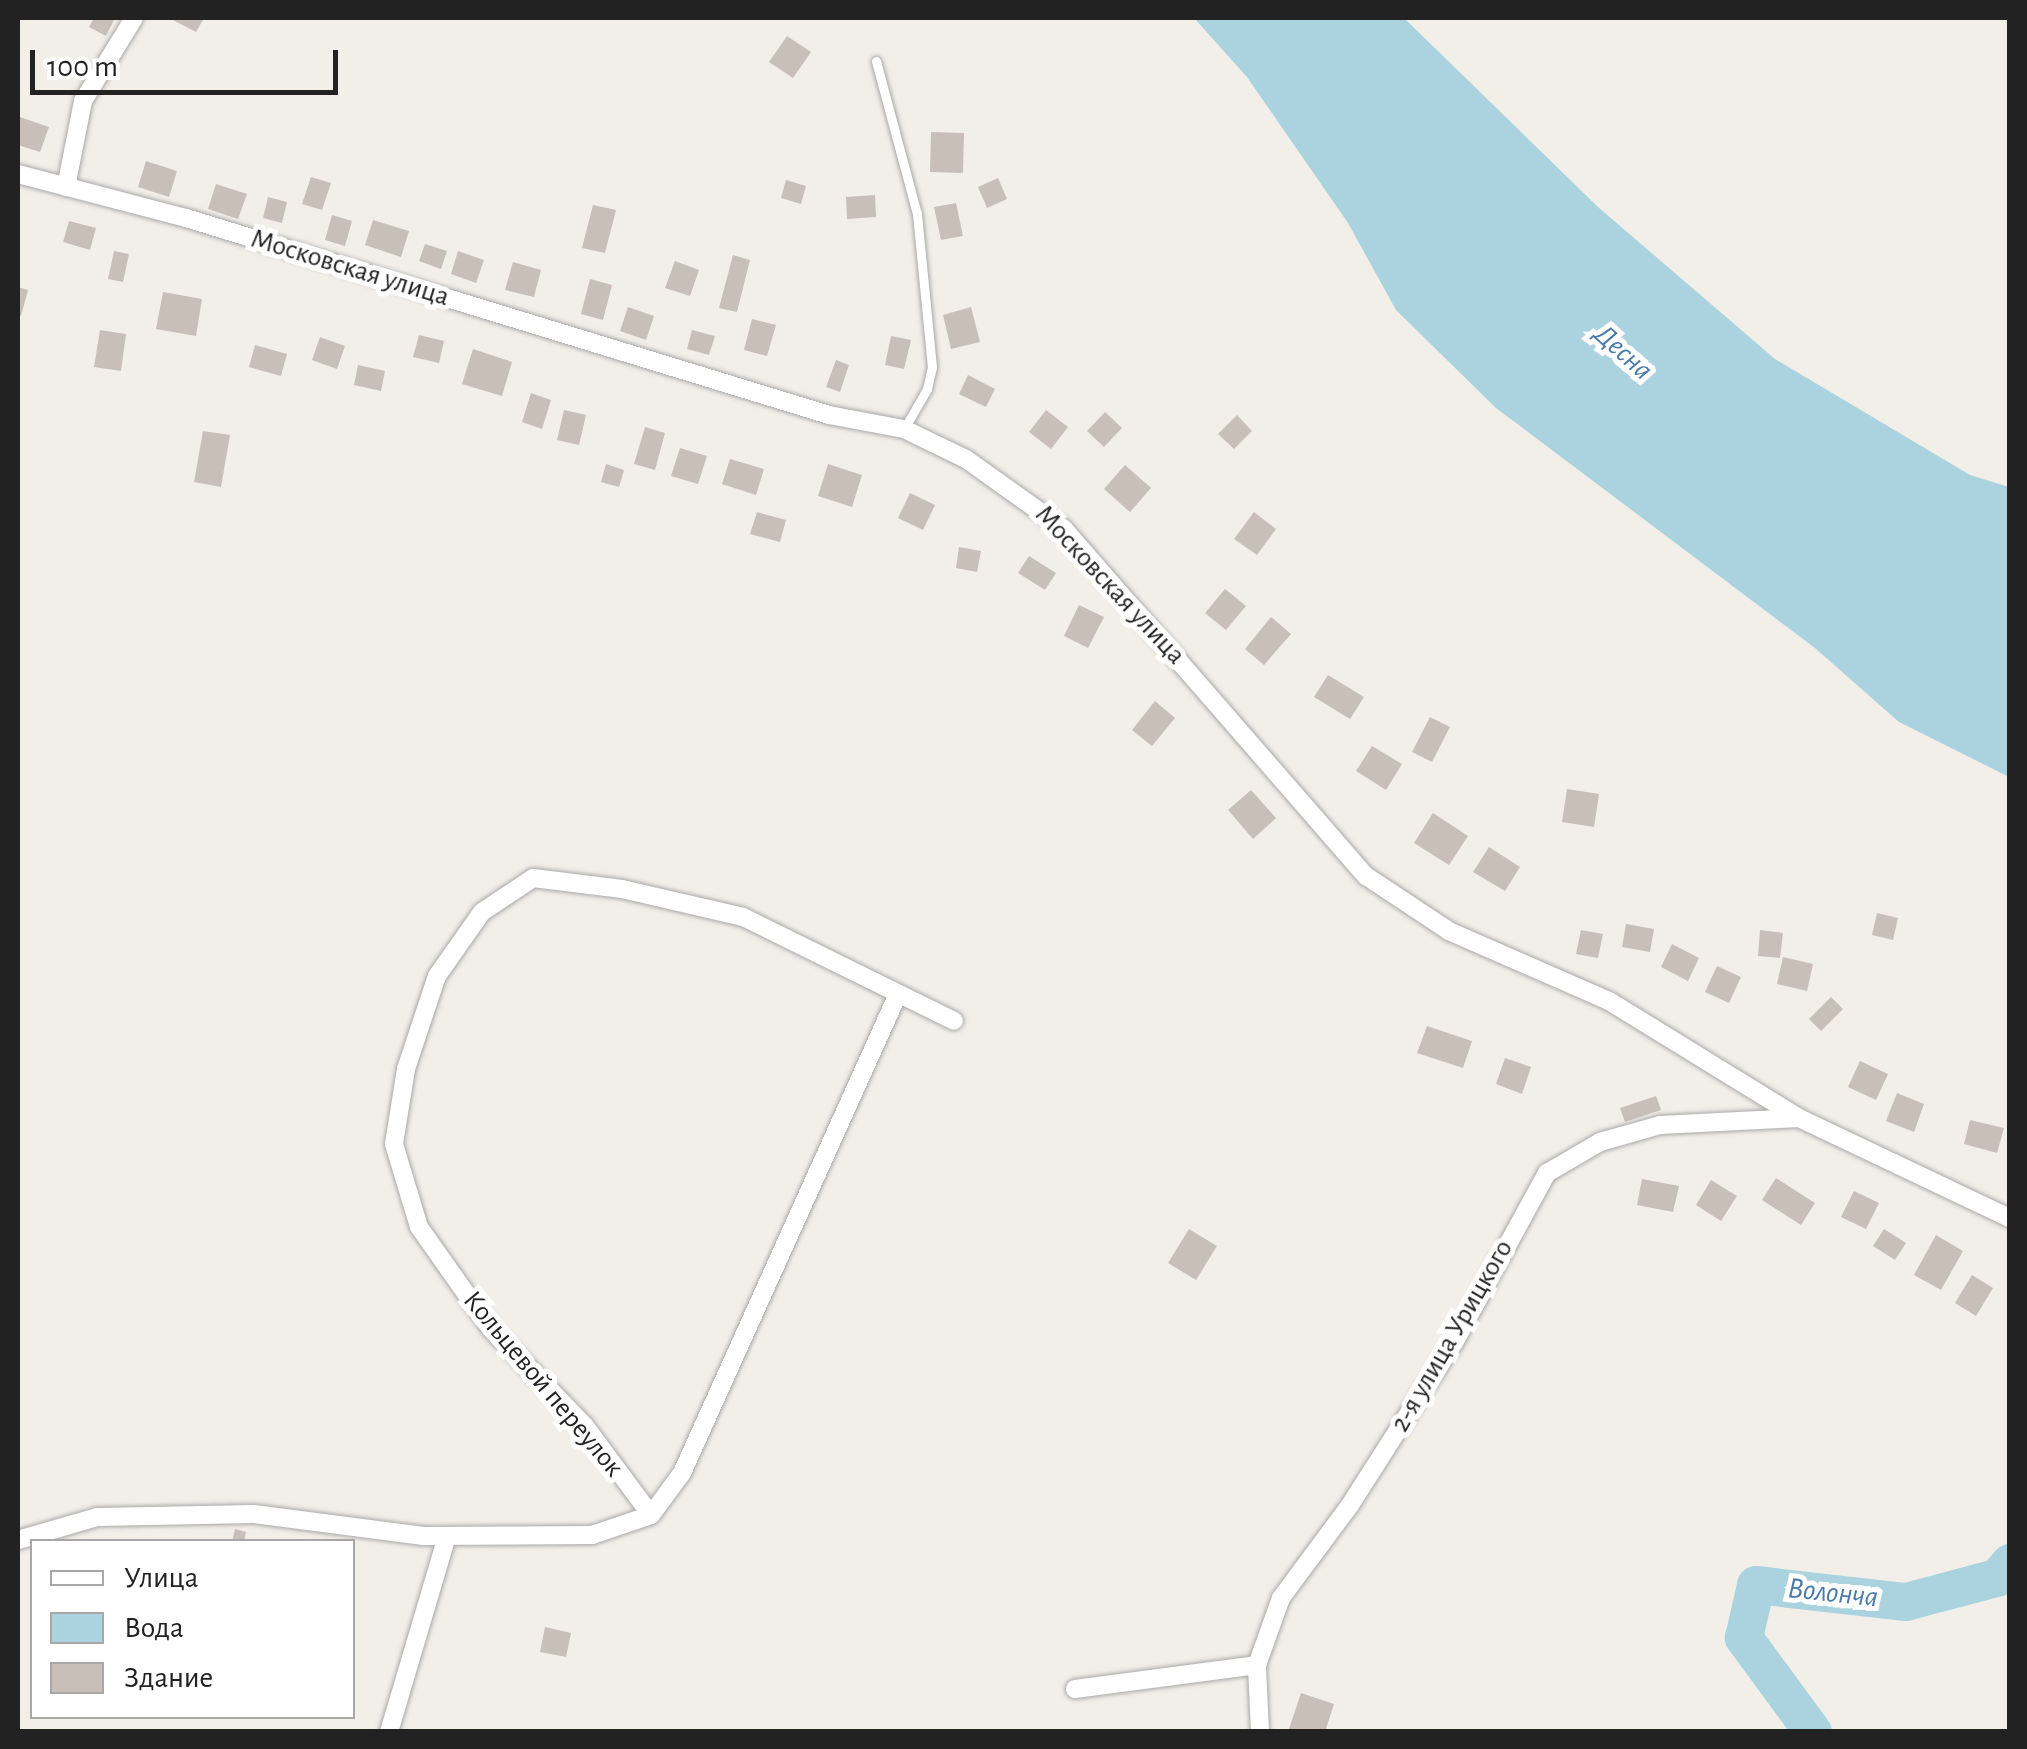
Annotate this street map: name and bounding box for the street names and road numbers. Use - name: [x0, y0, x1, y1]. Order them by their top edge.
- street label: Московская улица: [247, 222, 453, 314]
- street label: Московская улица: [1028, 498, 1192, 672]
- street label: 2-я улица Урицкого: [1383, 1234, 1521, 1438]
- street label: Кольцевой переулок: [456, 1284, 630, 1484]

